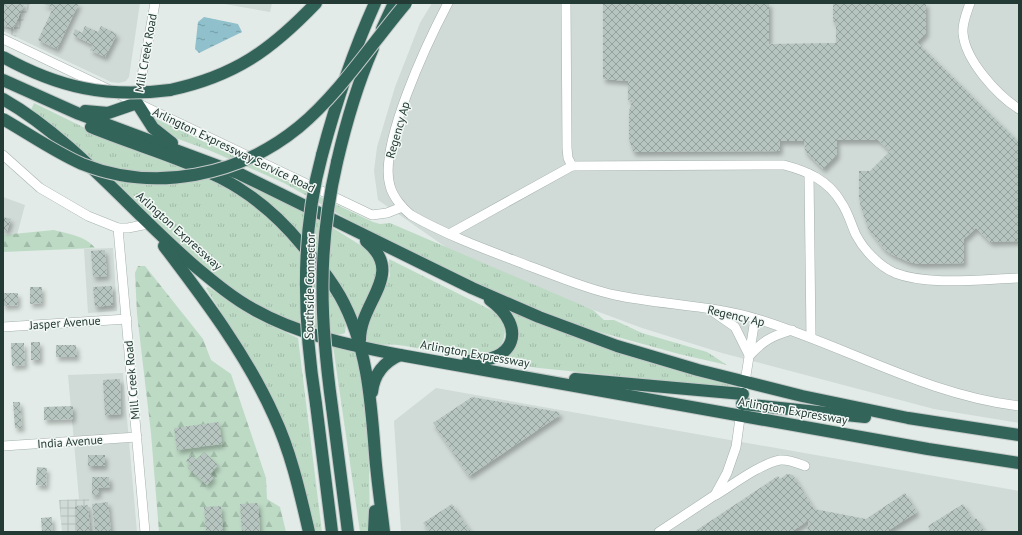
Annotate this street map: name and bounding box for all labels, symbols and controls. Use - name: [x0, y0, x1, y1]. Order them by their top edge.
- street label: Mill Creek Road: [131, 12, 160, 93]
- street label: Regency Ap: [382, 100, 413, 160]
- street label: Arlington Expressway Service Road: [151, 104, 318, 195]
- street label: Arlington Expressway: [133, 188, 226, 274]
- street label: Southside Connector: [301, 233, 318, 339]
- street label: Regency Ap: [706, 302, 766, 329]
- street label: Jasper Avenue: [28, 313, 101, 333]
- street label: Arlington Expressway: [419, 337, 531, 371]
- street label: Mill Creek Road: [121, 340, 142, 420]
- street label: Arlington Expressway: [737, 394, 849, 428]
- street label: India Avenue: [37, 432, 103, 451]

